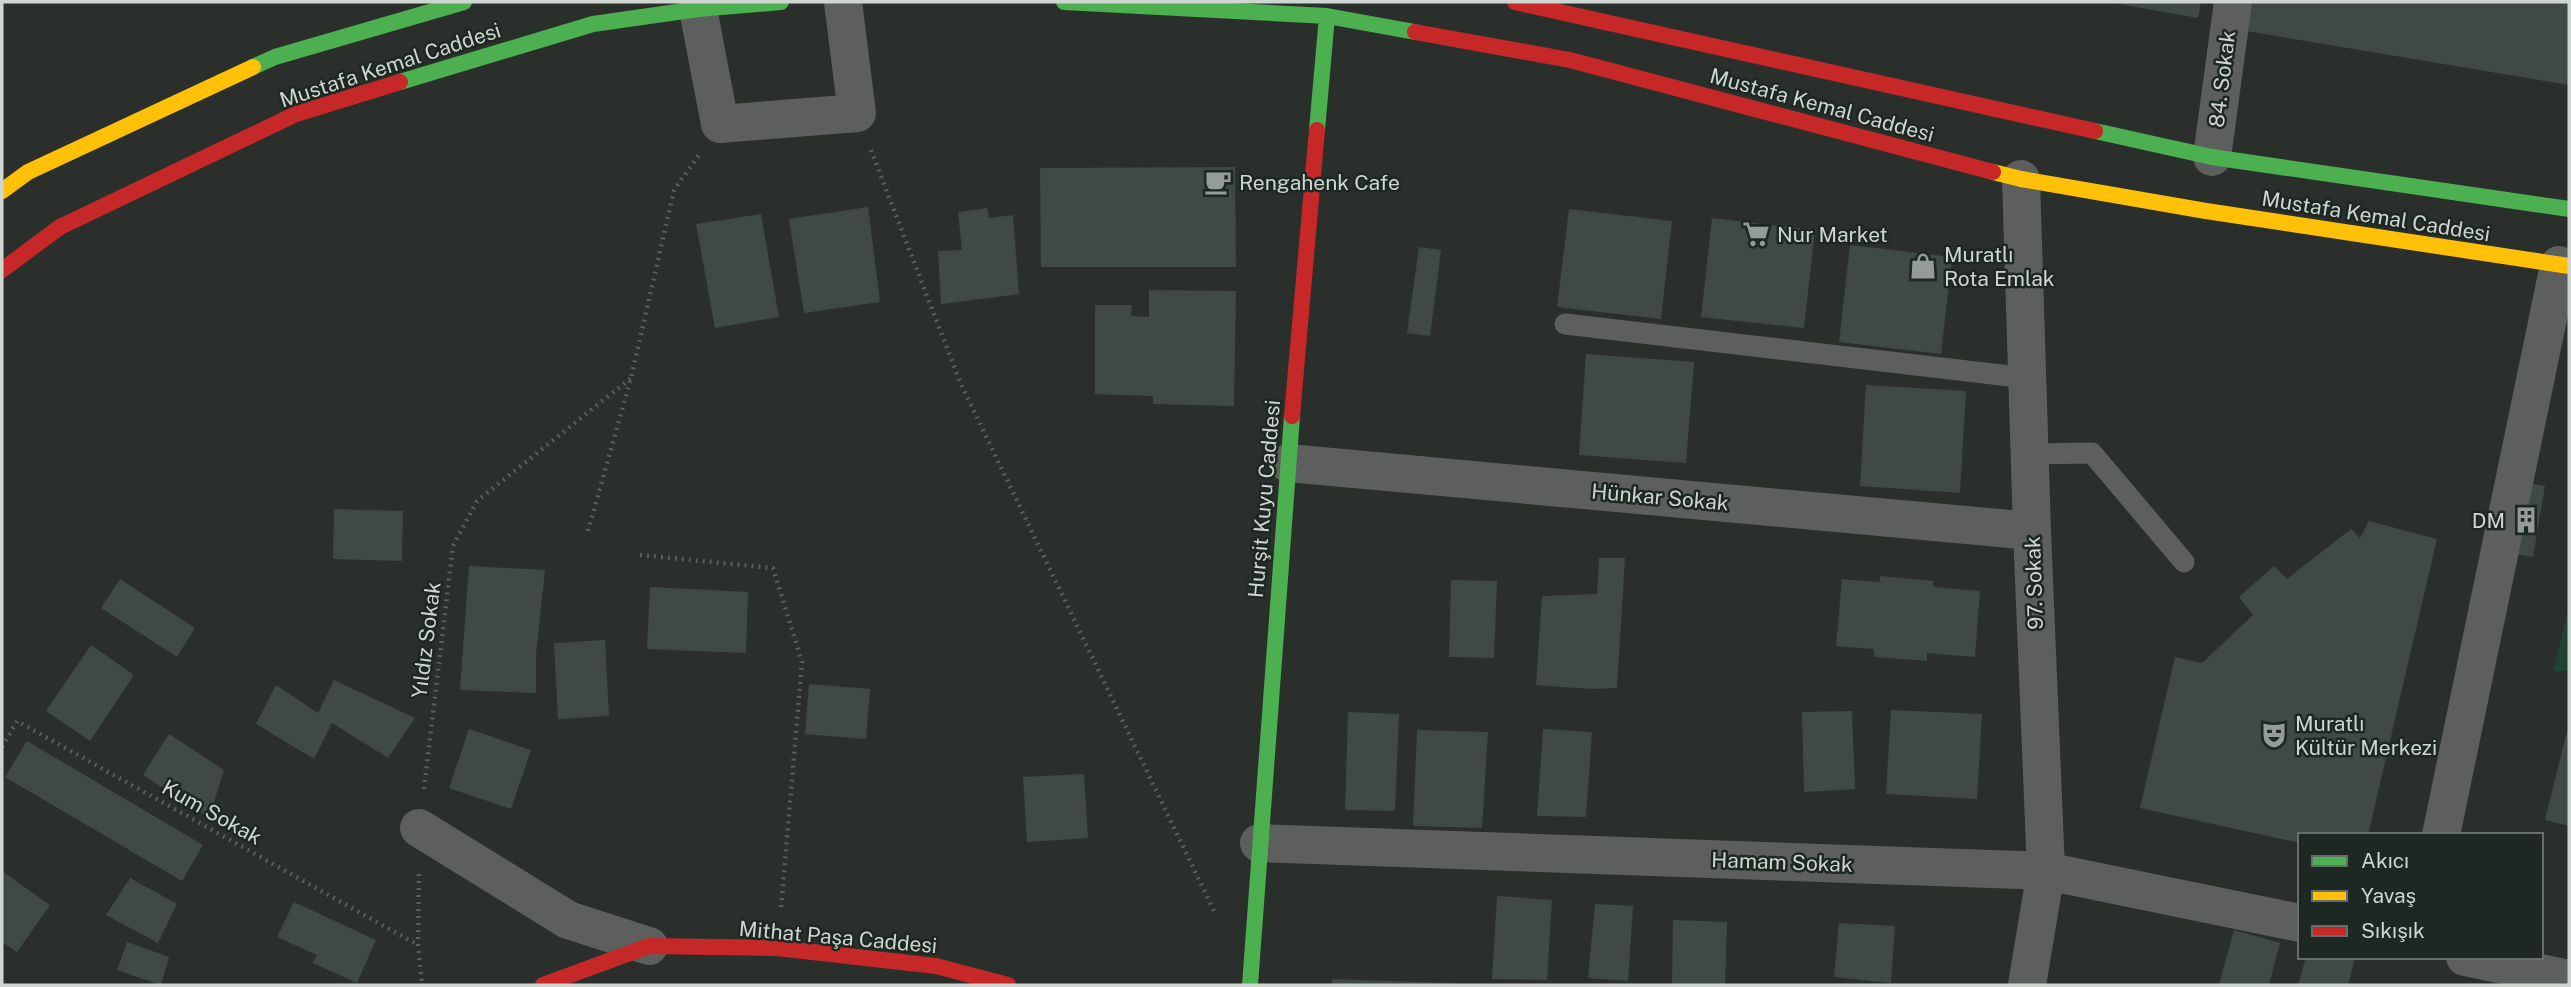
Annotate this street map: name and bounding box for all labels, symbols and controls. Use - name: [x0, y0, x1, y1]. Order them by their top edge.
- street label: Mustafa Kemal Caddesi: [276, 17, 504, 113]
- street label: 84. Sokak: [2204, 29, 2240, 129]
- street label: Mustafa Kemal Caddesi: [1707, 63, 1937, 147]
- cafe icon: Rengahenk Cafe: [1203, 167, 1233, 197]
- place label: Rengahenk Cafe: [1239, 170, 1400, 195]
- street label: Mustafa Kemal Caddesi: [2260, 186, 2492, 246]
- supermarket icon: Nur Market: [1741, 219, 1771, 249]
- place label: Nur Market: [1777, 222, 1888, 247]
- place label: Muratlı Rota Emlak: [1944, 242, 2055, 291]
- shop icon: Muratlı Rota Emlak: [1908, 251, 1938, 281]
- street label: Hurşit Kuyu Caddesi: [1243, 399, 1285, 599]
- street label: Hünkar Sokak: [1590, 479, 1730, 515]
- building icon: DM: [2511, 505, 2541, 535]
- place label: DM: [2472, 508, 2505, 533]
- street label: 97. Sokak: [2020, 536, 2048, 630]
- street label: Yıldız Sokak: [406, 580, 446, 700]
- place label: Muratlı Kültür Merkezi: [2295, 711, 2437, 760]
- theatre icon: Muratlı Kültür Merkezi: [2259, 720, 2289, 750]
- street label: Kum Sokak: [158, 774, 266, 850]
- legend: [2298, 833, 2543, 959]
- street label: Hamam Sokak: [1711, 847, 1853, 877]
- text: Akıcı: [2361, 848, 2409, 873]
- text: Yavaş: [2361, 883, 2416, 908]
- street label: Mithat Paşa Caddesi: [738, 916, 938, 958]
- text: Sıkışık: [2361, 918, 2425, 943]

